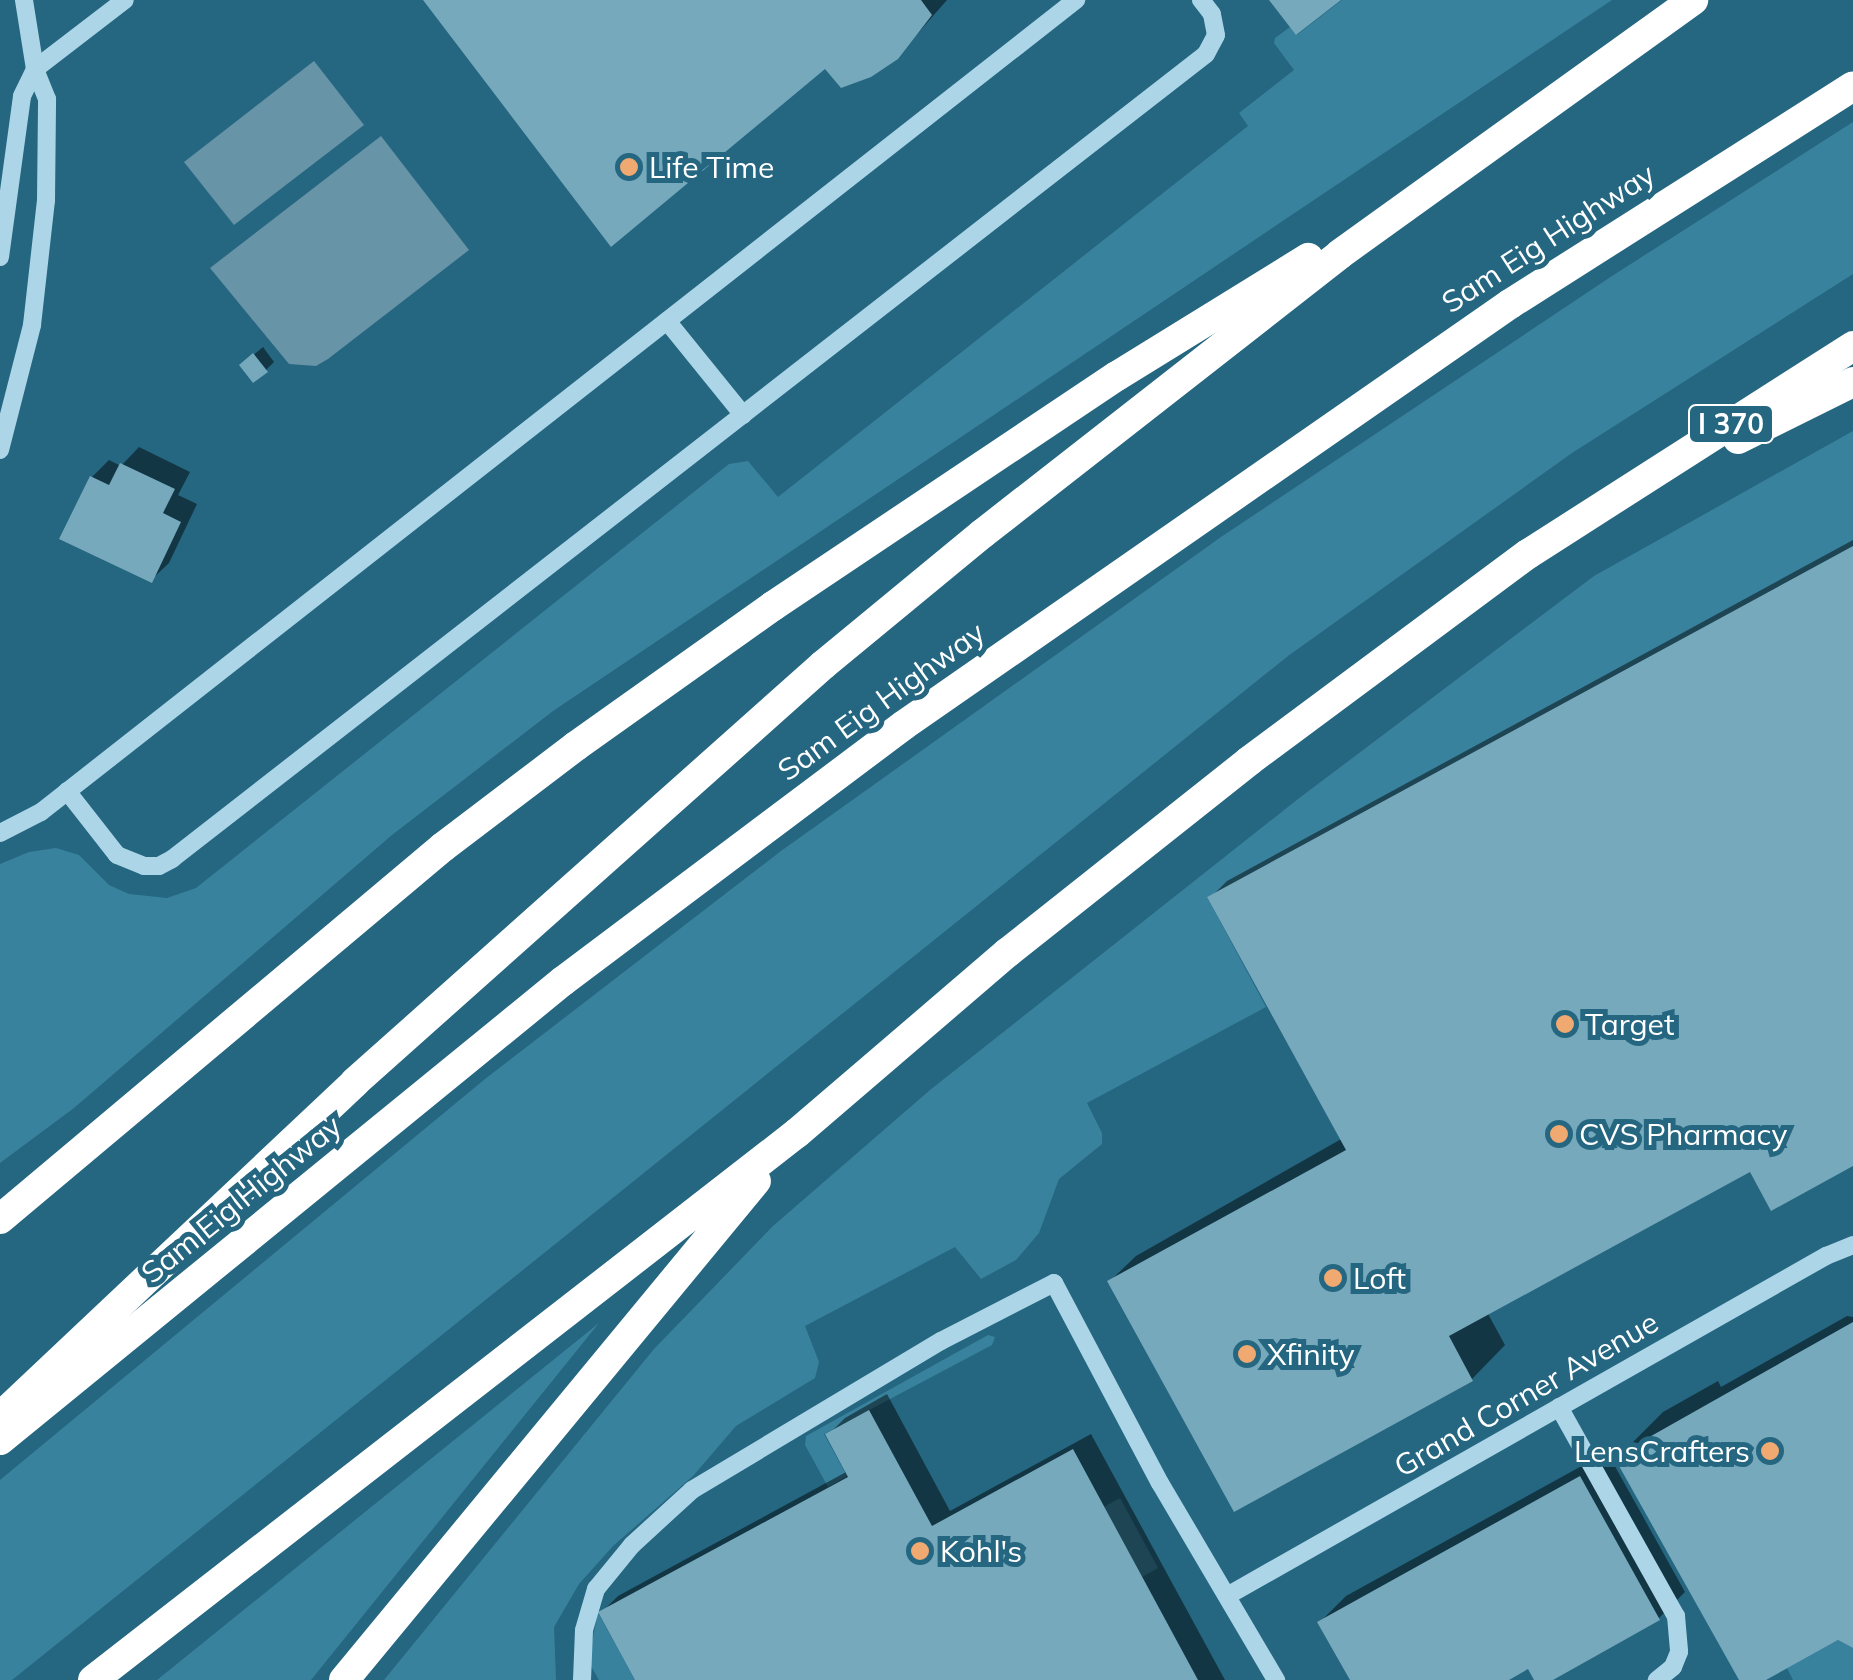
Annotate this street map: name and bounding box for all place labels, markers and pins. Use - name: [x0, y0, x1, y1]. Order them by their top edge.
- place label: Life Time: [649, 149, 774, 185]
- marker: Life Time: [618, 156, 640, 178]
- place label: Target: [1585, 1006, 1674, 1042]
- marker: Target: [1554, 1013, 1576, 1035]
- place label: CVS Pharmacy: [1579, 1116, 1787, 1152]
- marker: CVS Pharmacy: [1548, 1123, 1570, 1145]
- place label: Loft: [1353, 1260, 1406, 1296]
- marker: Loft: [1322, 1267, 1344, 1289]
- place label: Xfinity: [1267, 1336, 1355, 1372]
- marker: Xfinity: [1236, 1343, 1258, 1365]
- place label: LensCrafters: [1574, 1433, 1750, 1469]
- marker: LensCrafters: [1759, 1440, 1781, 1462]
- place label: Kohl's: [940, 1533, 1022, 1569]
- marker: Kohl's: [909, 1540, 931, 1562]

